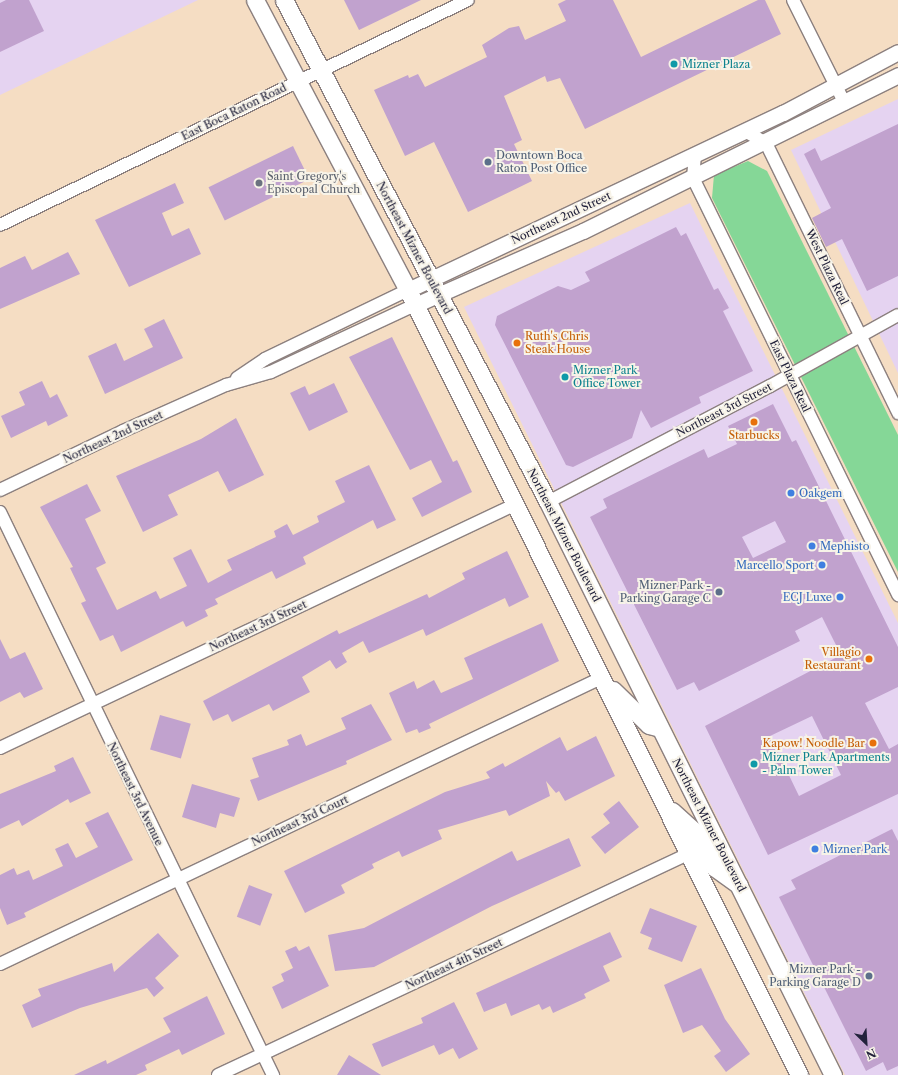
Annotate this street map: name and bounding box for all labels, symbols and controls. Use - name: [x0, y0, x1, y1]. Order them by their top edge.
- place label: Mizner Plaza: [682, 57, 751, 71]
- marker: Mizner Plaza: [669, 59, 679, 69]
- street label: East Boca Raton Road: [179, 81, 289, 143]
- place label: Downtown Boca Raton Post Office: [496, 149, 587, 175]
- marker: Downtown Boca Raton Post Office: [483, 157, 493, 167]
- place label: Saint Gregory's Episcopal Church: [267, 170, 360, 196]
- marker: Saint Gregory's Episcopal Church: [254, 178, 264, 188]
- street label: Northeast Mizner Boulevard: [373, 179, 455, 317]
- street label: Northeast 2nd Street: [509, 189, 613, 247]
- street label: West Plaza Real: [803, 227, 851, 307]
- place label: Ruth's Chris Steak House: [525, 330, 590, 356]
- marker: Ruth's Chris Steak House: [512, 338, 522, 348]
- street label: East Plaza Real: [767, 338, 813, 414]
- place label: Mizner Park Office Tower: [573, 364, 641, 390]
- marker: Mizner Park Office Tower: [560, 372, 570, 382]
- street label: Northeast 3rd Street: [674, 380, 774, 440]
- street label: Northeast 2nd Street: [61, 408, 165, 466]
- marker: Starbucks: [749, 417, 759, 427]
- place label: Starbucks: [728, 428, 780, 442]
- street label: Northeast Mizner Boulevard: [524, 466, 604, 604]
- place label: Oakgem: [799, 486, 842, 500]
- marker: Oakgem: [786, 488, 796, 498]
- place label: Mephisto: [820, 539, 869, 553]
- marker: Mephisto: [807, 541, 817, 551]
- place label: Marcello Sport: [736, 558, 814, 572]
- marker: Marcello Sport: [817, 560, 827, 570]
- place label: Mizner Park - Parking Garage C: [620, 579, 711, 605]
- marker: Mizner Park - Parking Garage C: [714, 587, 724, 597]
- place label: ECJ Luxe: [783, 590, 832, 604]
- marker: ECJ Luxe: [835, 592, 845, 602]
- street label: Northeast 3rd Street: [207, 598, 309, 654]
- place label: Villagio Restaurant: [804, 646, 861, 672]
- marker: Villagio Restaurant: [864, 654, 874, 664]
- place label: Kapow! Noodle Bar: [763, 736, 865, 750]
- marker: Kapow! Noodle Bar: [868, 738, 878, 748]
- street label: Northeast 3rd Avenue: [104, 740, 166, 848]
- place label: Mizner Park Apartments - Palm Tower: [762, 751, 891, 777]
- street label: Northeast Mizner Boulevard: [669, 756, 749, 894]
- marker: Mizner Park Apartments - Palm Tower: [749, 759, 759, 769]
- street label: Northeast 3rd Court: [250, 793, 350, 849]
- place label: Mizner Park: [823, 842, 888, 856]
- marker: Mizner Park: [810, 844, 820, 854]
- street label: Northeast 4th Street: [403, 936, 505, 992]
- place label: Mizner Park - Parking Garage D: [769, 963, 861, 989]
- marker: Mizner Park - Parking Garage D: [864, 971, 874, 981]
- north arrow: [846, 1023, 886, 1063]
- text: N: [864, 1046, 878, 1062]

